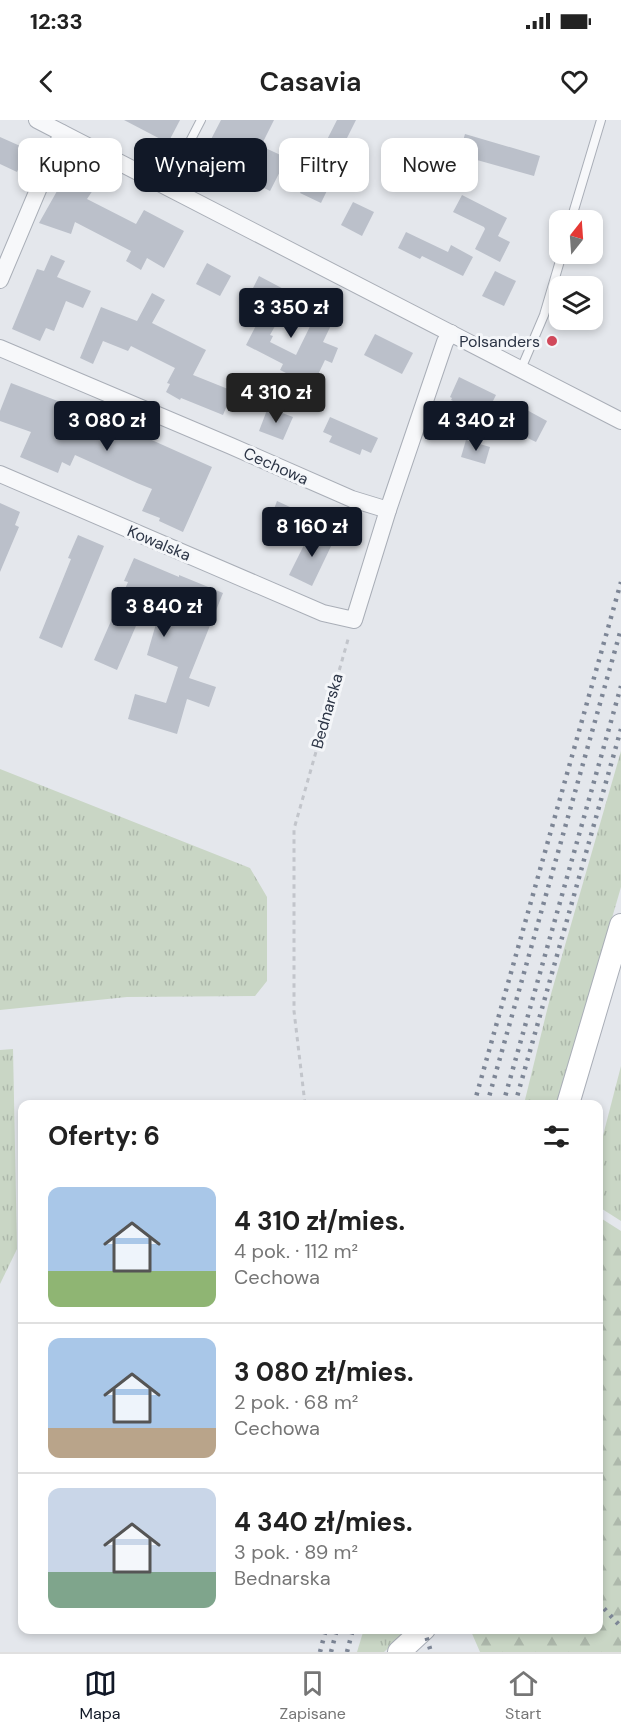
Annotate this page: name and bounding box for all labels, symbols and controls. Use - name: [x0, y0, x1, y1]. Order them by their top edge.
- text: 12:33: [30, 7, 83, 36]
- text: Casavia: [259, 64, 362, 99]
- icon: back: [30, 65, 63, 98]
- icon: heart: [558, 65, 591, 98]
- chip: Kupno: [18, 138, 122, 192]
- chip: Wynajem: [134, 138, 267, 192]
- chip: Filtry: [279, 138, 369, 192]
- chip: Nowe: [381, 138, 478, 192]
- north arrow: [549, 210, 603, 264]
- map controls: [549, 210, 603, 330]
- button: layers: [549, 276, 603, 330]
- pin: 3 350 zł: [229, 288, 353, 339]
- text: 3 350 zł: [253, 294, 329, 320]
- place label: Polsanders: [459, 331, 540, 352]
- marker: Polsanders: [545, 334, 559, 348]
- pin: 4 310 zł: [214, 373, 338, 424]
- text: 4 310 zł: [240, 379, 312, 405]
- pin: 3 080 zł: [45, 401, 169, 452]
- pin: 4 340 zł: [414, 401, 538, 452]
- text: 3 080 zł: [68, 407, 146, 433]
- text: 4 340 zł: [437, 407, 515, 433]
- street label: Cechowa: [240, 442, 312, 490]
- pin: 8 160 zł: [250, 507, 374, 558]
- text: 8 160 zł: [276, 513, 348, 539]
- street label: Kowalska: [124, 520, 194, 566]
- pin: 3 840 zł: [102, 587, 226, 638]
- text: 3 840 zł: [126, 593, 202, 619]
- street label: Bednarska: [306, 671, 348, 751]
- text: Oferty: 6: [48, 1119, 160, 1153]
- icon: filters: [540, 1120, 573, 1153]
- text: 4 310 zł/mies.: [234, 1204, 405, 1238]
- icon: home: [96, 1211, 168, 1283]
- text: 4 pok. · 112 m²: [234, 1238, 358, 1264]
- text: Cechowa: [234, 1264, 320, 1290]
- text: 3 080 zł/mies.: [234, 1355, 414, 1389]
- icon: home: [96, 1362, 168, 1434]
- text: 2 pok. · 68 m²: [234, 1389, 358, 1415]
- text: Cechowa: [234, 1415, 320, 1441]
- text: 4 340 zł/mies.: [234, 1505, 413, 1539]
- icon: home: [96, 1512, 168, 1584]
- text: 3 pok. · 89 m²: [234, 1539, 358, 1565]
- text: Bednarska: [234, 1565, 331, 1591]
- tab: Mapa: [80, 1667, 120, 1724]
- tab: Zapisane: [280, 1667, 346, 1724]
- tab: Start: [505, 1667, 541, 1724]

